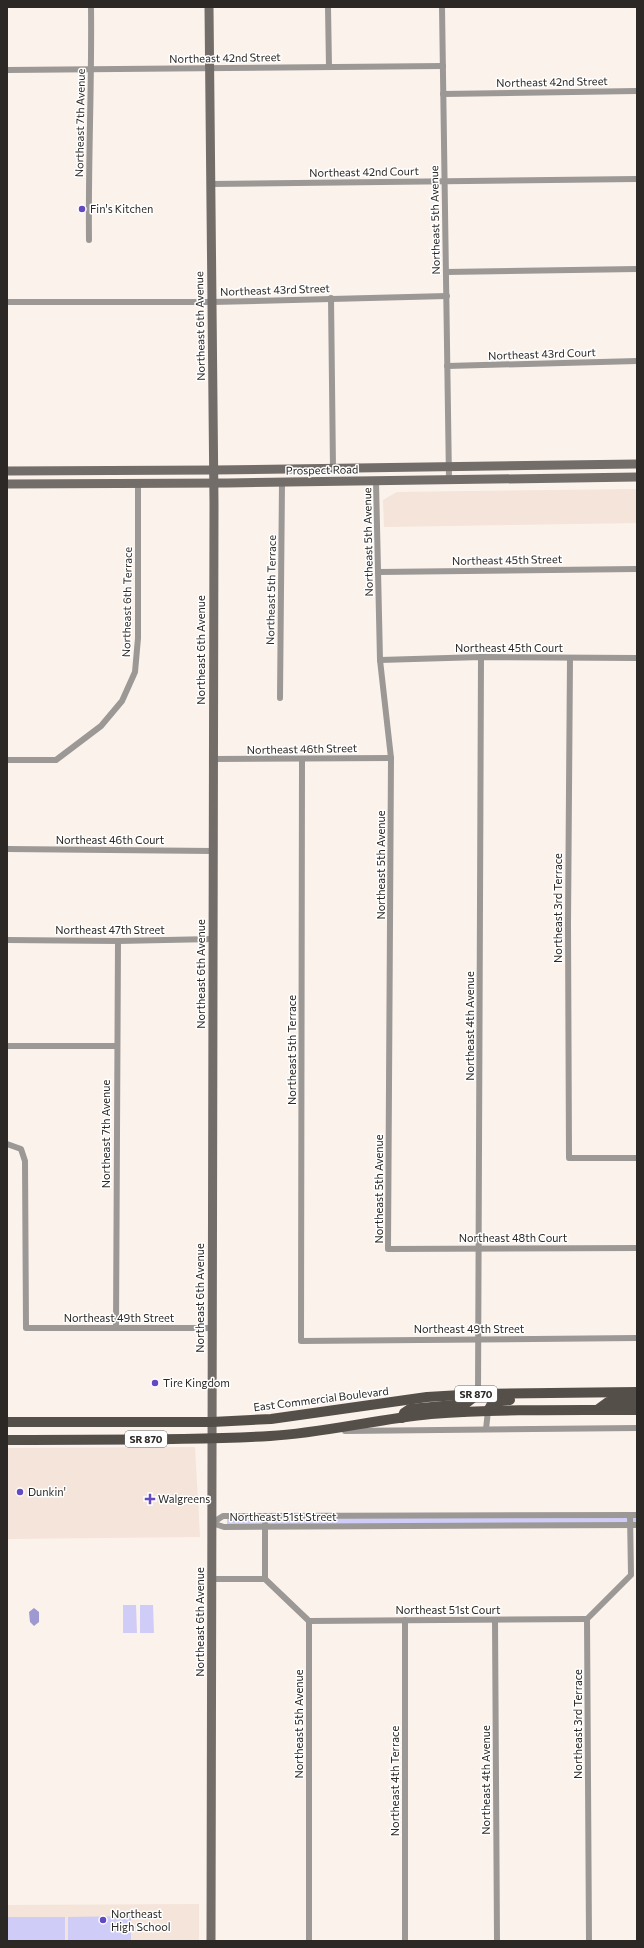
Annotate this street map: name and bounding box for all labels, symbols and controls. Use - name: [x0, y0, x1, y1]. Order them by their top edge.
- street label: Northeast 42nd Street: [169, 50, 281, 65]
- street label: Northeast 7th Avenue: [72, 68, 87, 177]
- street label: Northeast 42nd Street: [496, 74, 608, 89]
- street label: Northeast 42nd Court: [309, 164, 419, 179]
- street label: Northeast 5th Avenue: [427, 165, 442, 275]
- place label: Fin's Kitchen: [90, 202, 153, 215]
- marker: Fin's Kitchen: [77, 204, 87, 214]
- street label: Northeast 6th Avenue: [192, 271, 207, 381]
- street label: Northeast 43rd Street: [220, 281, 331, 298]
- street label: Northeast 43rd Court: [488, 345, 597, 362]
- street label: Prospect Road: [286, 462, 358, 477]
- street label: Northeast 5th Avenue: [360, 487, 375, 597]
- street label: Northeast 5th Terrace: [263, 535, 278, 645]
- street label: Northeast 6th Terrace: [119, 546, 134, 657]
- street label: Northeast 45th Street: [452, 552, 563, 567]
- street label: Northeast 6th Avenue: [194, 595, 207, 705]
- street label: Northeast 45th Court: [455, 641, 564, 654]
- street label: Northeast 46th Street: [247, 741, 358, 756]
- street label: Northeast 5th Avenue: [374, 810, 387, 920]
- street label: Northeast 46th Court: [56, 833, 165, 846]
- street label: Northeast 3rd Terrace: [551, 853, 564, 963]
- street label: Northeast 6th Avenue: [194, 919, 207, 1029]
- street label: Northeast 47th Street: [55, 923, 165, 936]
- street label: Northeast 4th Avenue: [463, 971, 476, 1081]
- street label: Northeast 5th Terrace: [285, 995, 298, 1105]
- street label: Northeast 7th Avenue: [99, 1079, 112, 1188]
- street label: Northeast 5th Avenue: [372, 1134, 385, 1244]
- street label: Northeast 48th Court: [459, 1231, 568, 1244]
- street label: Northeast 6th Avenue: [193, 1243, 206, 1353]
- street label: Northeast 49th Street: [64, 1311, 175, 1324]
- street label: Northeast 49th Street: [414, 1322, 525, 1335]
- place label: Tire Kingdom: [163, 1376, 230, 1389]
- marker: Tire Kingdom: [150, 1378, 160, 1388]
- street label: East Commercial Boulevard: [253, 1384, 389, 1413]
- road number: SR 870: [455, 1386, 497, 1402]
- road number: SR 870: [125, 1431, 167, 1447]
- place label: Dunkin': [28, 1485, 66, 1498]
- marker: Dunkin': [15, 1487, 25, 1497]
- place label: Walgreens: [158, 1492, 210, 1505]
- marker: Walgreens: [145, 1494, 155, 1504]
- street label: Northeast 51st Street: [230, 1510, 337, 1523]
- street label: Northeast 6th Avenue: [193, 1567, 206, 1677]
- street label: Northeast 51st Court: [396, 1603, 501, 1616]
- street label: Northeast 5th Avenue: [292, 1669, 305, 1779]
- street label: Northeast 3rd Terrace: [571, 1669, 584, 1779]
- street label: Northeast 4th Avenue: [479, 1725, 492, 1835]
- street label: Northeast 4th Terrace: [388, 1726, 401, 1836]
- place label: Northeast High School: [111, 1907, 171, 1933]
- marker: Northeast High School: [98, 1915, 108, 1925]

